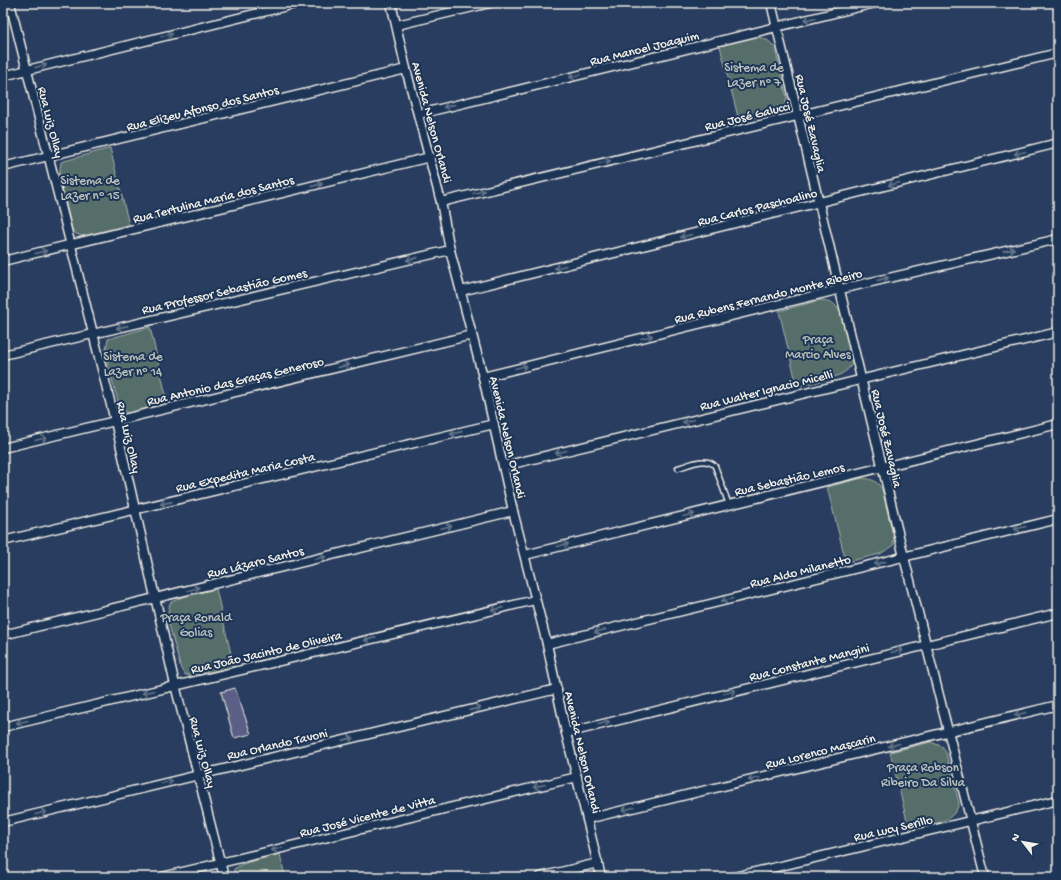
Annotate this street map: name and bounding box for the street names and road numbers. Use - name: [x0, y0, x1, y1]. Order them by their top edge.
- street label: Rua Manoel Joaquim: [589, 29, 701, 70]
- street label: Avenida Nelson Orlandi: [407, 60, 454, 185]
- street label: Rua José Zavaglia: [791, 73, 828, 175]
- street label: Rua Elizeu Afonso dos Santos: [125, 83, 281, 136]
- street label: Rua Luiz Ollay: [33, 85, 66, 160]
- street label: Rua José Galucci: [703, 100, 792, 135]
- street label: Rua Tertulina Maria dos Santos: [131, 173, 297, 228]
- street label: Rua Carlos Paschoalino: [696, 186, 819, 231]
- street label: Rua Professor Sebastião Gomes: [141, 266, 310, 319]
- street label: Rua Rubens Fernando Monte Ribeiro: [673, 267, 864, 328]
- street label: Rua Antonio das Graças Generoso: [146, 355, 326, 410]
- street label: Rua Walter Ignacio Micelli: [699, 368, 835, 415]
- street label: Avenida Nelson Orlandi: [485, 375, 528, 500]
- street label: Rua José Zavaglia: [867, 388, 904, 490]
- street label: Rua Luiz Ollay: [112, 400, 143, 475]
- street label: Rua Expedita Maria Costa: [175, 450, 317, 497]
- street label: Rua Sebastião Lemos: [733, 460, 847, 500]
- street label: Rua Lázaro Santos: [206, 544, 307, 583]
- street label: Rua Aldo Milanetto: [749, 553, 853, 592]
- street label: Rua João Jacinto de Oliveira: [190, 629, 344, 678]
- street label: Rua Constante Mangini: [748, 641, 871, 686]
- street label: Avenida Nelson Orlandi: [560, 690, 603, 815]
- street label: Rua Luiz Ollay: [185, 716, 218, 790]
- street label: Rua Orlando Tavoni: [226, 726, 330, 764]
- street label: Rua Lorenco Mascarin: [764, 731, 878, 773]
- street label: Rua José Vicente de Vitta: [298, 793, 438, 842]
- street label: Rua Lucy Serillo: [853, 813, 935, 846]

